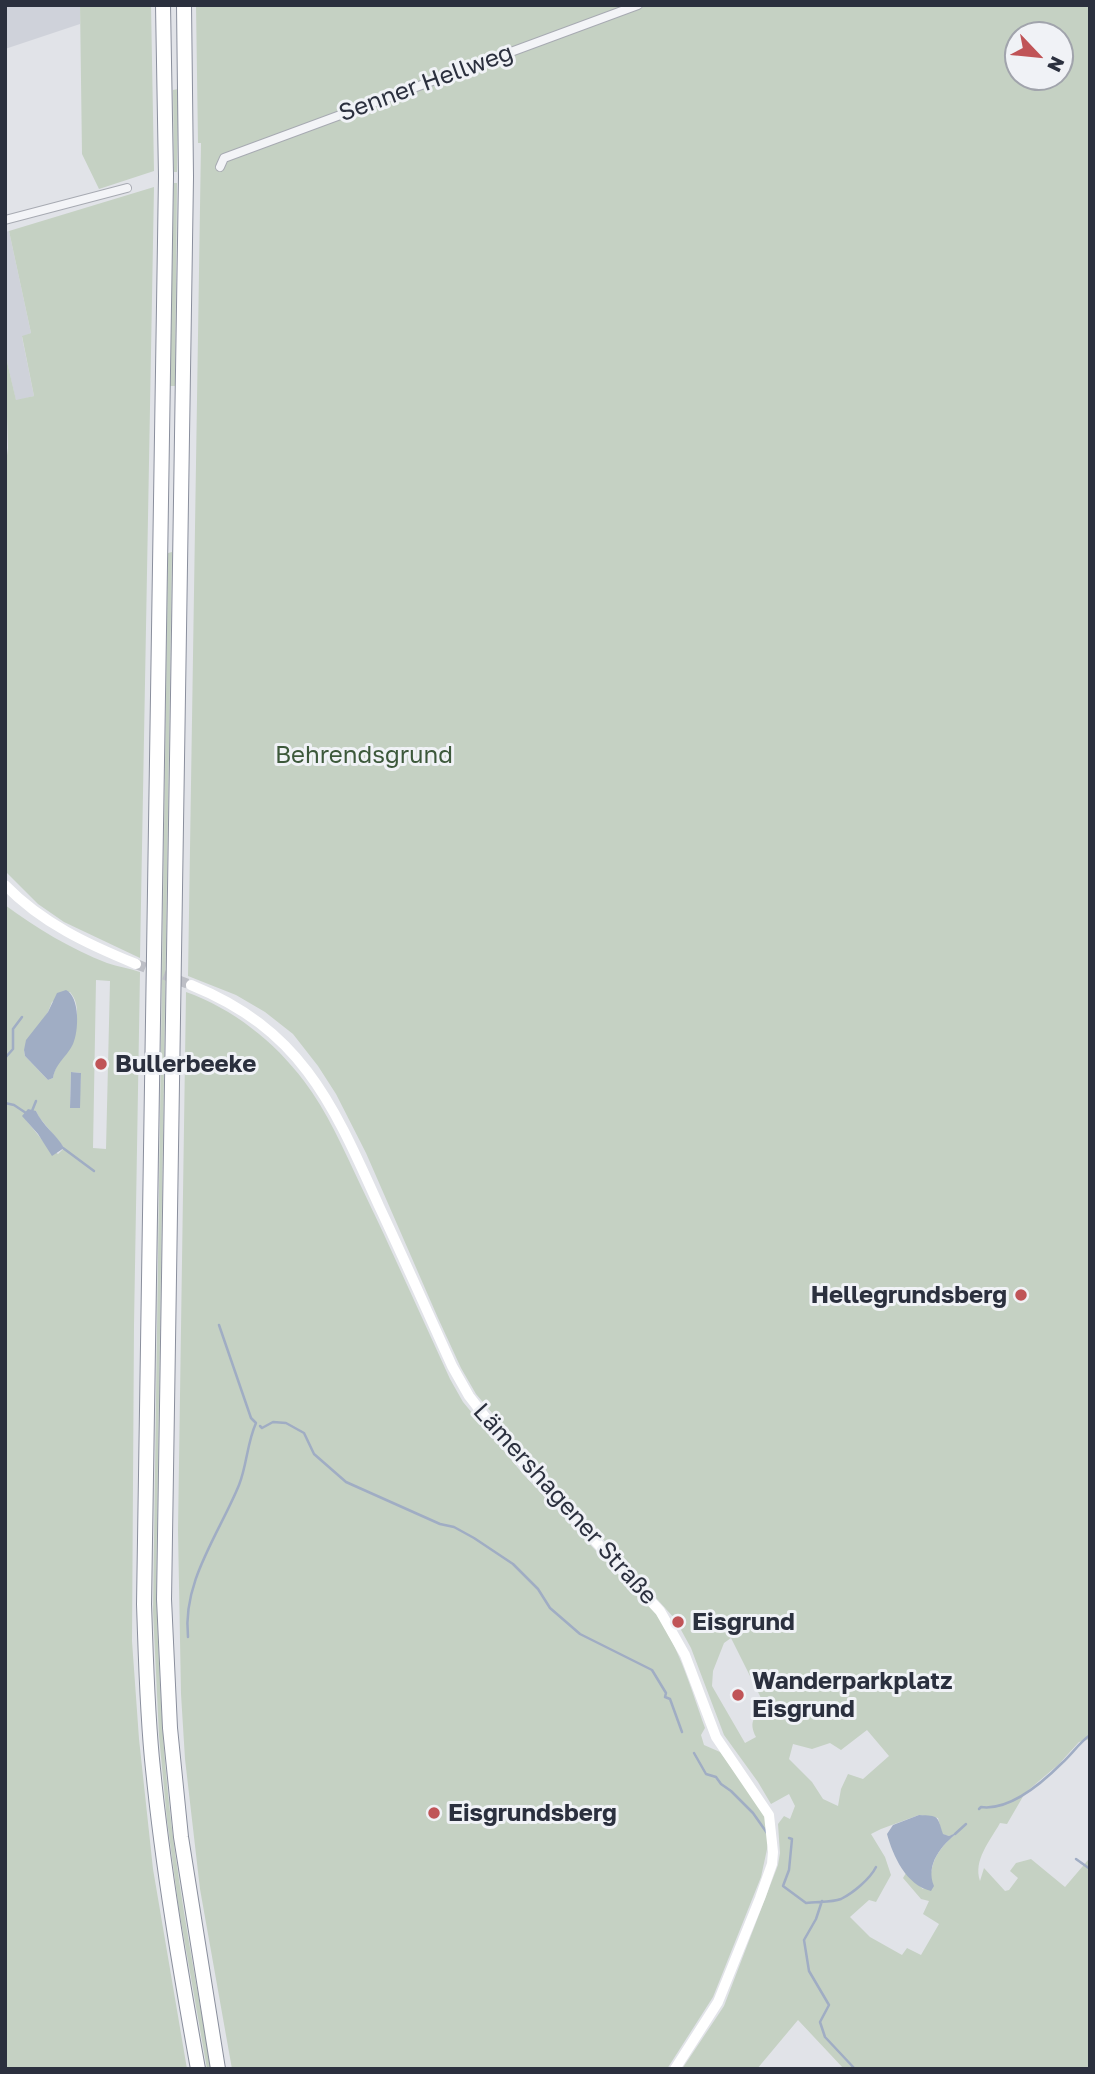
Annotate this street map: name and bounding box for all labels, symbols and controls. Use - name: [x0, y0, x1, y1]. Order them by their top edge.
- north arrow: [1004, 21, 1074, 91]
- street label: Senner Hellweg: [335, 38, 517, 128]
- text: N: [1043, 53, 1070, 76]
- park label: Behrendsgrund: [275, 741, 453, 769]
- place label: Bullerbeeke: [115, 1050, 256, 1078]
- marker: Bullerbeeke: [93, 1056, 109, 1072]
- place label: Hellegrundsberg: [811, 1281, 1007, 1309]
- marker: Hellegrundsberg: [1013, 1287, 1029, 1303]
- street label: Lämershagener Straße: [467, 1397, 663, 1611]
- place label: Eisgrund: [692, 1608, 795, 1636]
- marker: Eisgrund: [670, 1614, 686, 1630]
- place label: Wanderparkplatz Eisgrund: [752, 1667, 952, 1723]
- marker: Wanderparkplatz Eisgrund: [730, 1687, 746, 1703]
- place label: Eisgrundsberg: [448, 1799, 617, 1827]
- marker: Eisgrundsberg: [426, 1805, 442, 1821]

